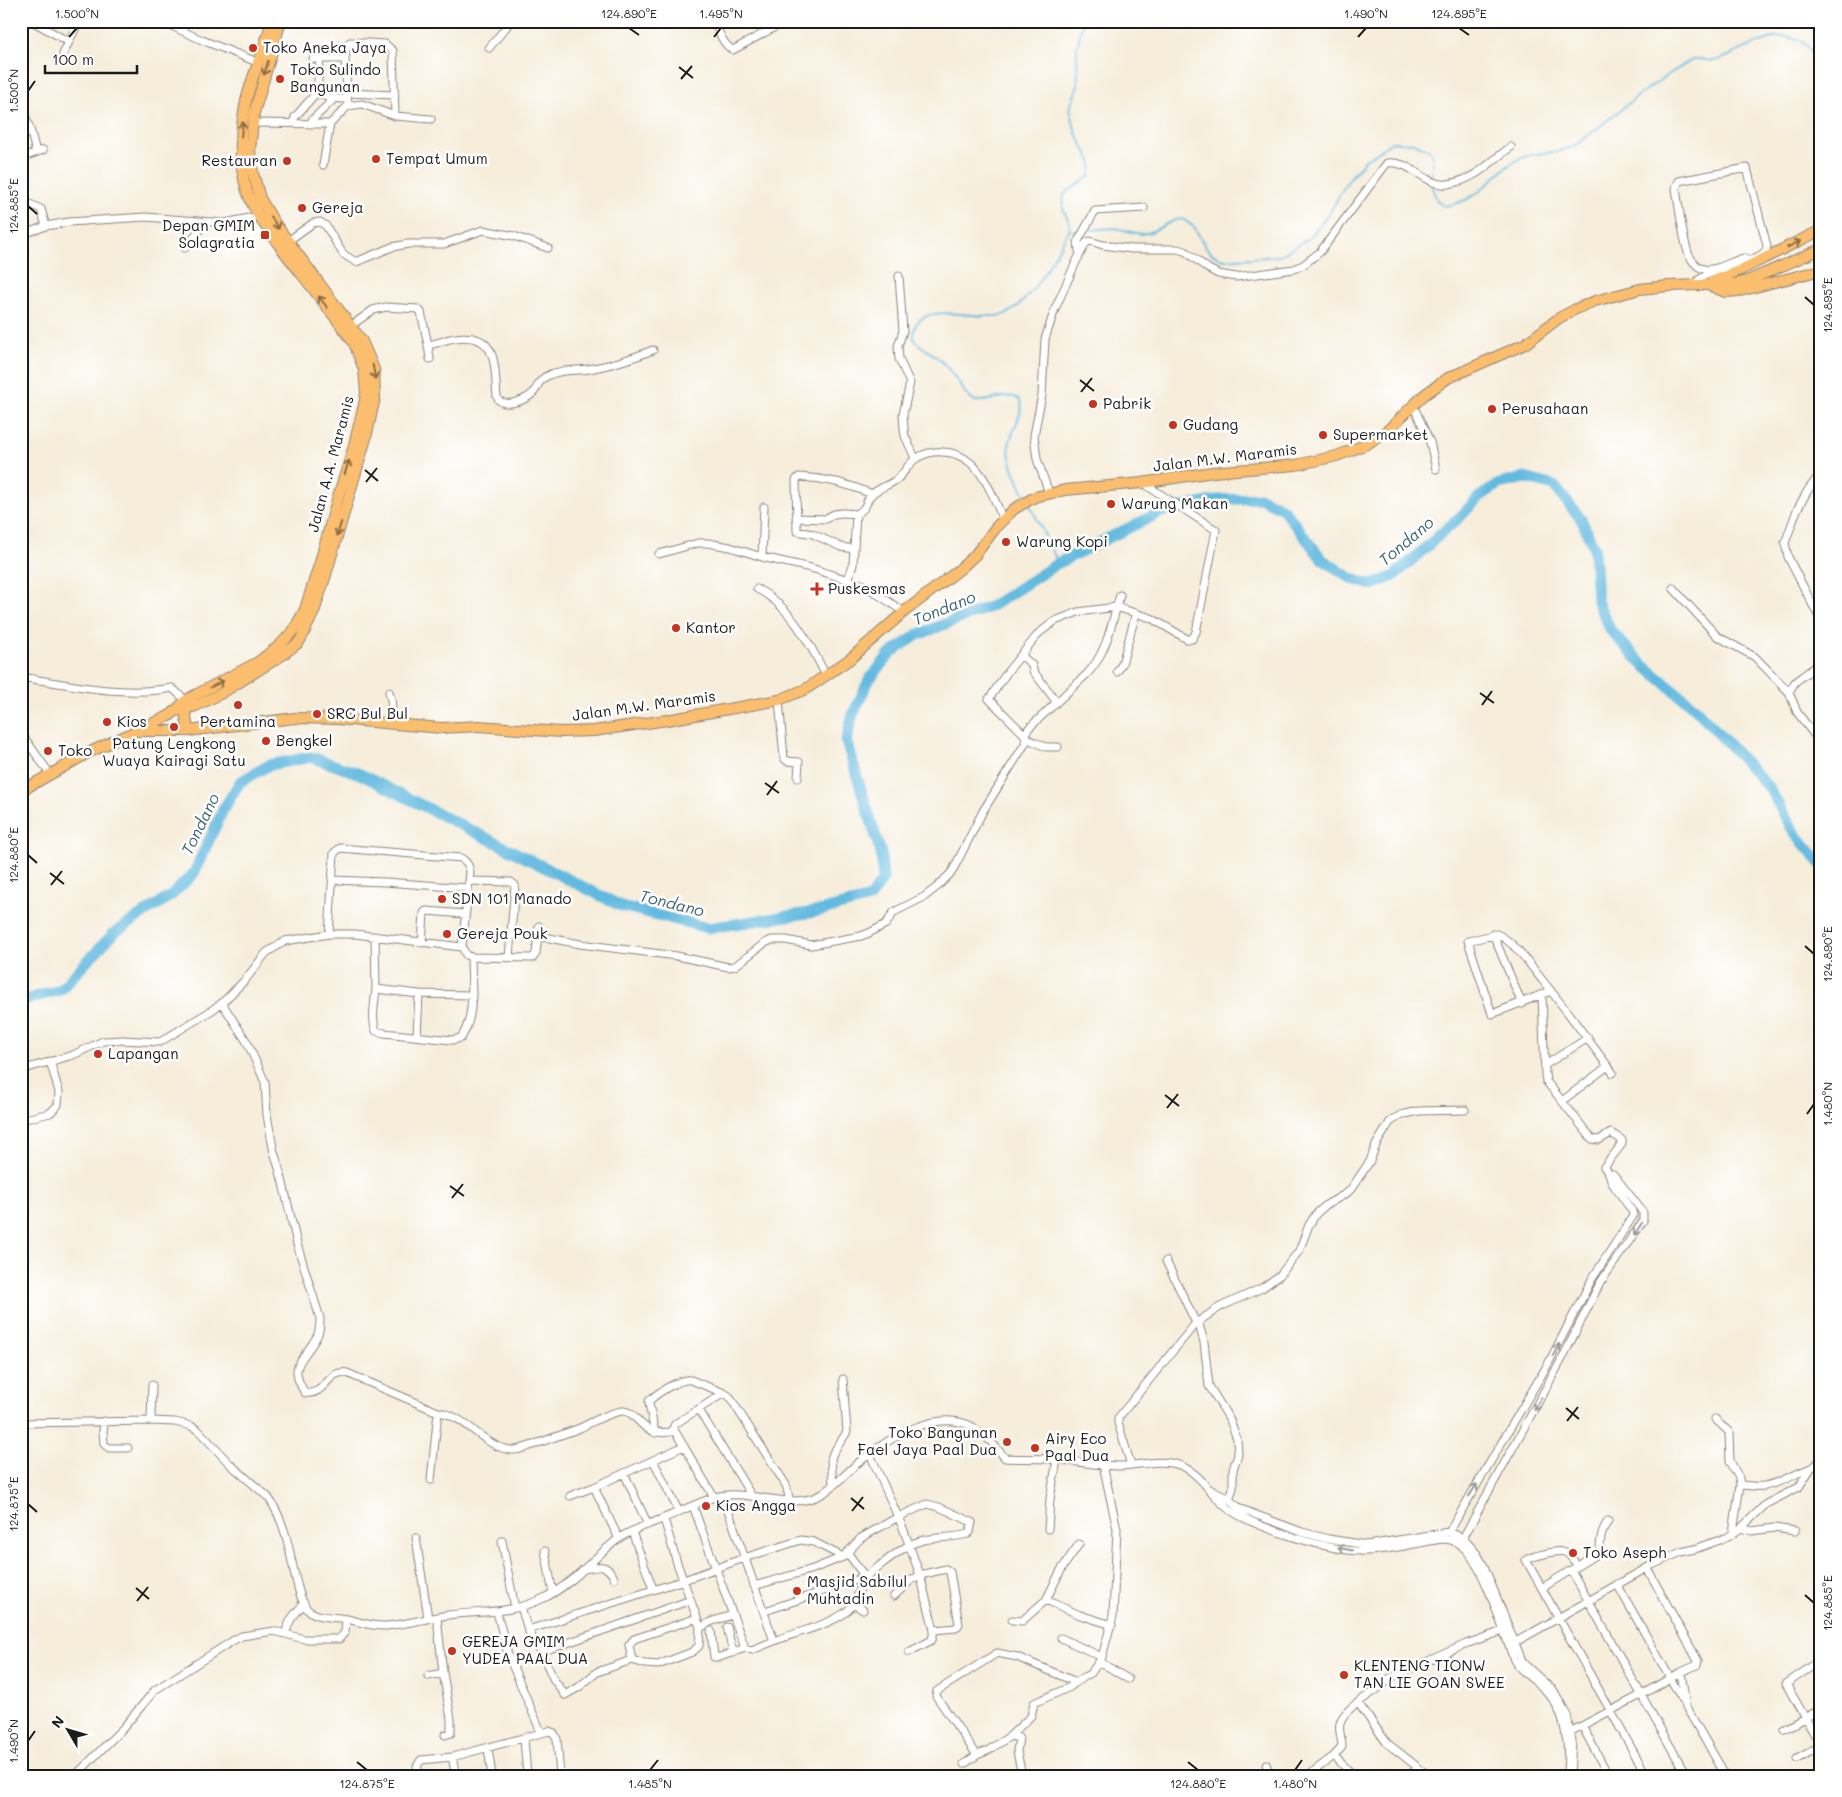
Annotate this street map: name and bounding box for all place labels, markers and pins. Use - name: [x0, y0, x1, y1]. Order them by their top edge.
- place label: Toko Aneka Jaya: [263, 37, 387, 57]
- marker: Toko Aneka Jaya: [247, 42, 259, 54]
- place label: Toko Sulindo Bangunan: [290, 59, 381, 96]
- marker: Toko Sulindo Bangunan: [274, 73, 286, 85]
- place label: Tempat Umum: [386, 148, 488, 168]
- place label: Restauran: [201, 150, 277, 170]
- marker: Tempat Umum: [370, 153, 382, 165]
- marker: Restauran: [281, 155, 293, 167]
- place label: Gereja: [312, 197, 364, 217]
- marker: Gereja: [296, 202, 308, 214]
- place label: Depan GMIM Solagratia: [162, 215, 255, 252]
- marker: Depan GMIM Solagratia: [259, 229, 271, 241]
- place label: Pabrik: [1103, 393, 1151, 413]
- marker: Pabrik: [1087, 398, 1099, 410]
- place label: Perusahaan: [1502, 398, 1588, 418]
- marker: Perusahaan: [1486, 403, 1498, 415]
- place label: Gudang: [1183, 414, 1238, 434]
- marker: Gudang: [1167, 419, 1179, 431]
- place label: Supermarket: [1333, 424, 1428, 444]
- marker: Supermarket: [1317, 429, 1329, 441]
- place label: Warung Makan: [1121, 493, 1228, 513]
- marker: Warung Makan: [1105, 498, 1117, 510]
- place label: Warung Kopi: [1016, 531, 1108, 551]
- marker: Warung Kopi: [1000, 536, 1012, 548]
- place label: Puskesmas: [828, 578, 906, 598]
- marker: Puskesmas: [810, 582, 824, 596]
- place label: Kantor: [686, 617, 736, 637]
- marker: Kantor: [670, 622, 682, 634]
- marker: Pertamina: [232, 699, 244, 711]
- place label: SRC Bul Bul: [327, 703, 408, 723]
- marker: SRC Bul Bul: [311, 708, 323, 720]
- place label: Kios: [117, 711, 147, 731]
- place label: Pertamina: [200, 711, 276, 731]
- marker: Kios: [101, 716, 113, 728]
- marker: Patung Lengkong Wuaya Kairagi Satu: [168, 721, 180, 733]
- place label: Bengkel: [276, 730, 333, 750]
- place label: Patung Lengkong Wuaya Kairagi Satu: [102, 733, 246, 770]
- marker: Bengkel: [260, 735, 272, 747]
- place label: Toko: [58, 740, 92, 760]
- marker: Toko: [42, 745, 54, 757]
- place label: SDN 101 Manado: [452, 888, 572, 908]
- marker: SDN 101 Manado: [436, 893, 448, 905]
- place label: Gereja Pouk: [457, 923, 548, 943]
- marker: Gereja Pouk: [441, 928, 453, 940]
- place label: Lapangan: [108, 1043, 179, 1063]
- marker: Lapangan: [92, 1048, 104, 1060]
- place label: Toko Bangunan Fael Jaya Paal Dua: [858, 1422, 997, 1459]
- place label: Airy Eco Paal Dua: [1045, 1428, 1109, 1465]
- marker: Toko Bangunan Fael Jaya Paal Dua: [1001, 1436, 1013, 1448]
- marker: Airy Eco Paal Dua: [1029, 1442, 1041, 1454]
- place label: Kios Angga: [716, 1495, 796, 1515]
- marker: Kios Angga: [700, 1500, 712, 1512]
- place label: Toko Aseph: [1583, 1542, 1667, 1562]
- marker: Toko Aseph: [1567, 1547, 1579, 1559]
- place label: Masjid Sabilul Muhtadin: [807, 1571, 907, 1608]
- marker: Masjid Sabilul Muhtadin: [791, 1585, 803, 1597]
- place label: GEREJA GMIM YUDEA PAAL DUA: [462, 1631, 588, 1668]
- marker: GEREJA GMIM YUDEA PAAL DUA: [446, 1645, 458, 1657]
- place label: KLENTENG TIONW TAN LIE GOAN SWEE: [1354, 1655, 1505, 1692]
- marker: KLENTENG TIONW TAN LIE GOAN SWEE: [1338, 1669, 1350, 1681]

